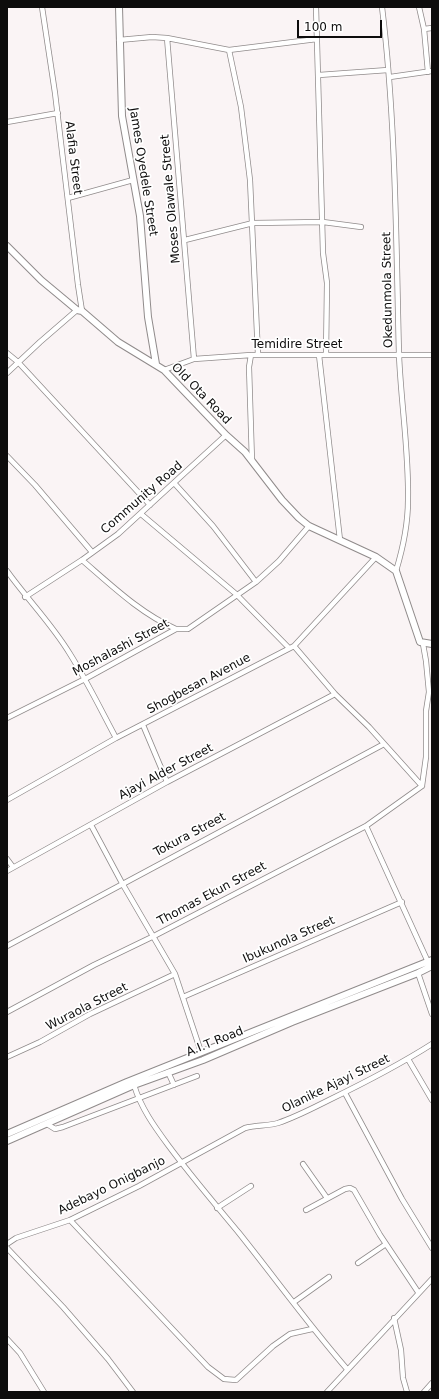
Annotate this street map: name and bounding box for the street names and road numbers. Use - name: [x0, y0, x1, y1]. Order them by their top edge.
- street label: James Oyedele Street: [126, 107, 160, 237]
- street label: Alafia Street: [61, 120, 85, 196]
- street label: Moses Olawale Street: [158, 134, 184, 264]
- street label: Okedunmola Street: [380, 232, 396, 348]
- street label: Temidire Street: [252, 338, 342, 352]
- street label: Old Ota Road: [168, 360, 234, 428]
- street label: Community Road: [98, 459, 186, 537]
- street label: Moshalashi Street: [70, 617, 172, 679]
- street label: Shogbesan Avenue: [145, 651, 253, 717]
- street label: Ajayi Alder Street: [116, 741, 216, 803]
- street label: Tokura Street: [152, 810, 228, 860]
- street label: Thomas Ekun Street: [155, 859, 269, 929]
- street label: Ibukunola Street: [241, 913, 337, 967]
- street label: Wuraola Street: [44, 980, 130, 1034]
- street label: A.I.T Road: [184, 1024, 246, 1060]
- street label: Olanike Ajayi Street: [280, 1052, 392, 1116]
- street label: Adebayo Onigbanjo: [56, 1154, 168, 1218]

